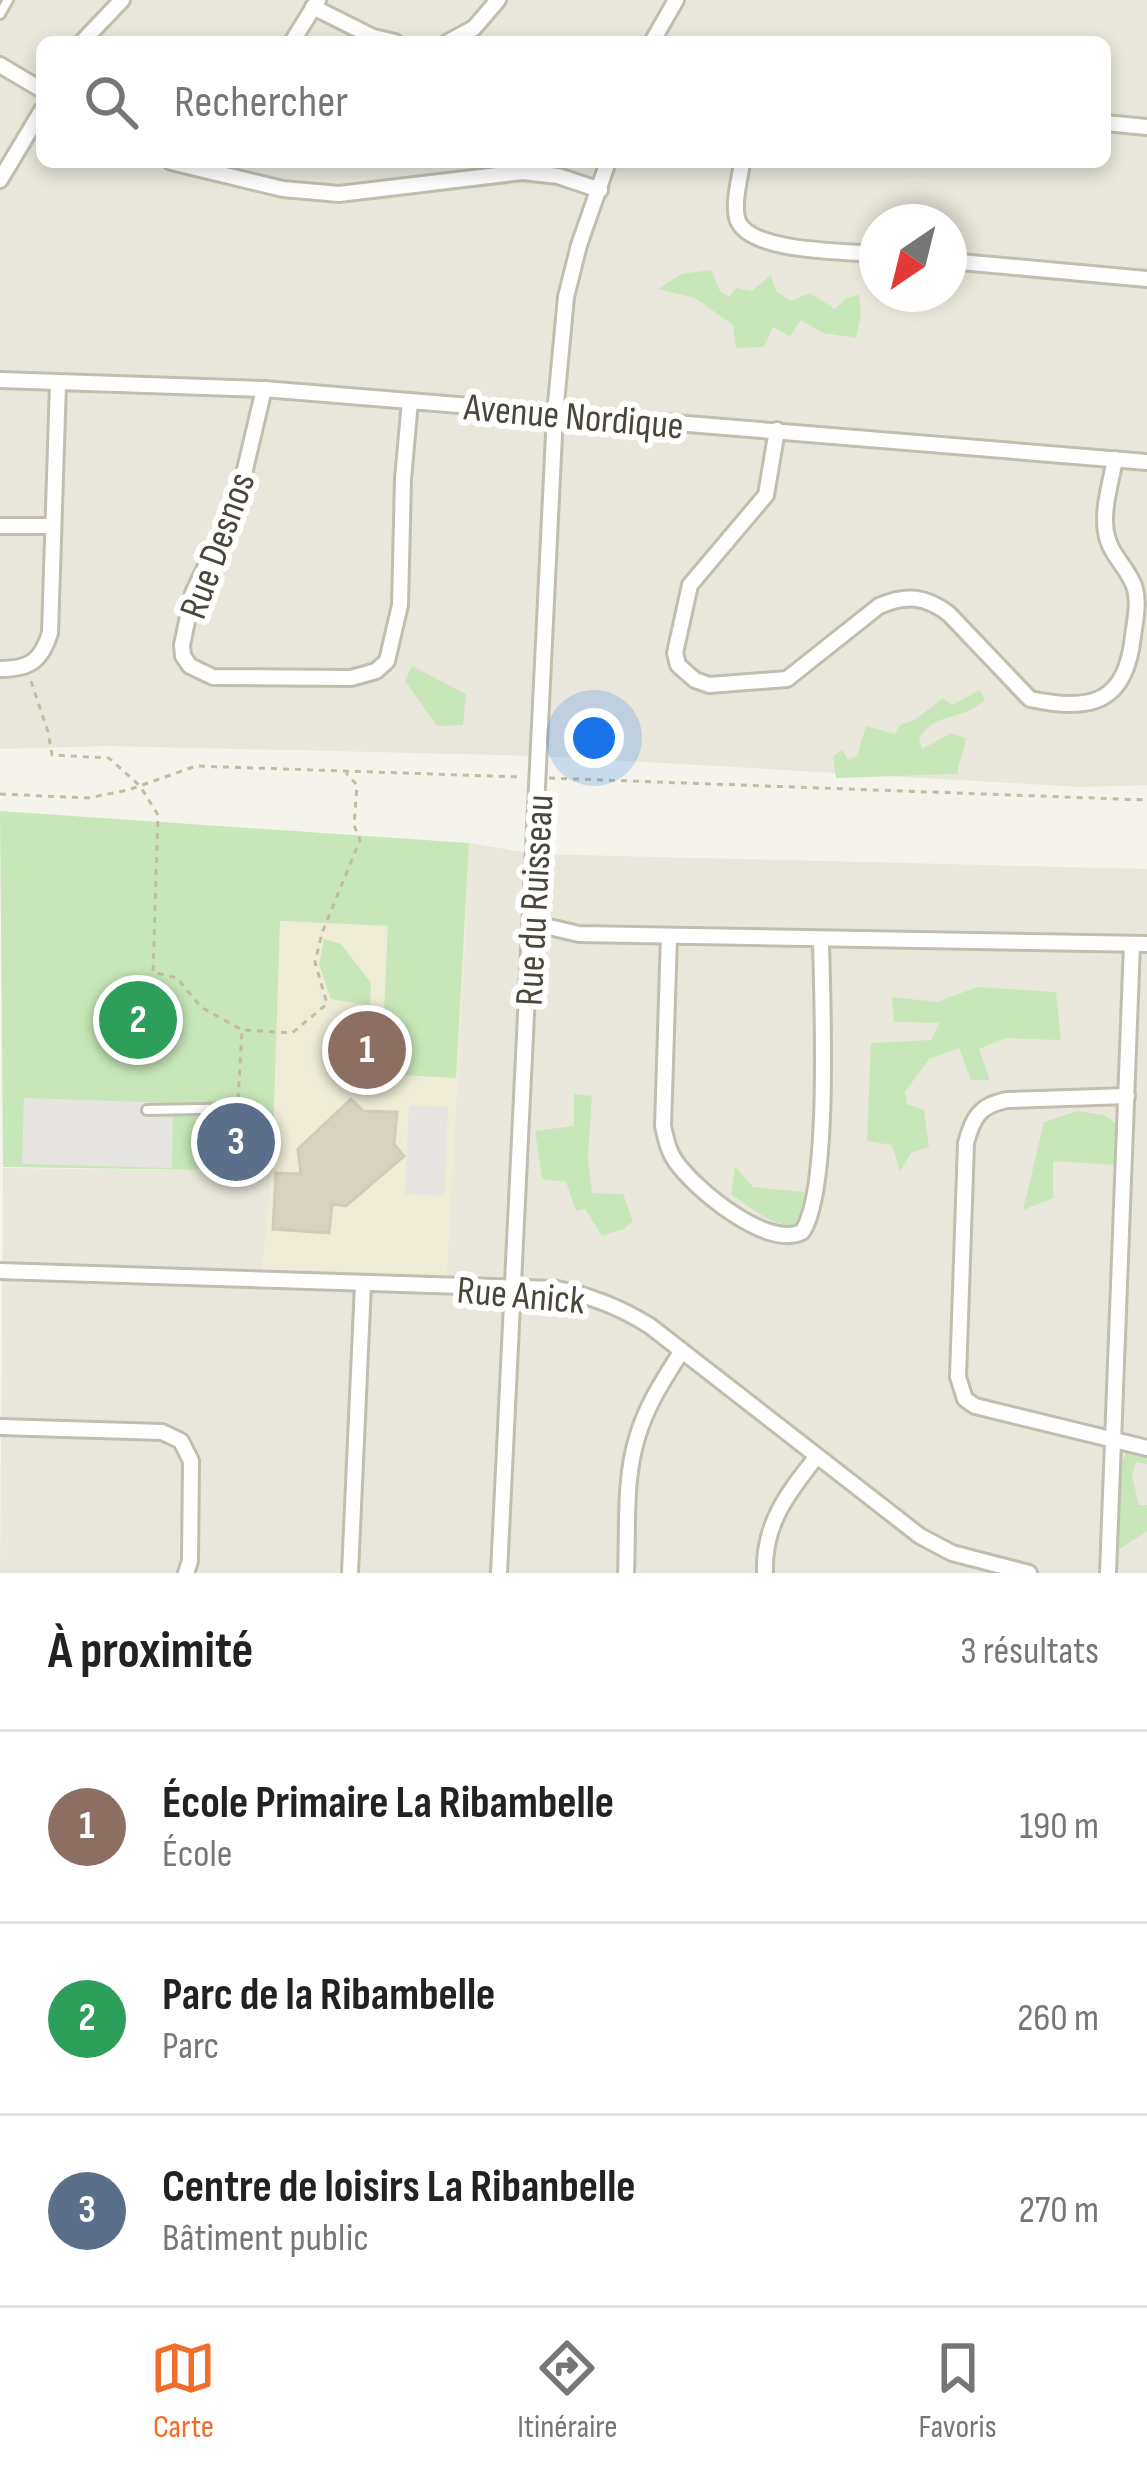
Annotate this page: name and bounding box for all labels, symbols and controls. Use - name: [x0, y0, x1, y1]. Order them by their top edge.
- search box: [36, 36, 1111, 168]
- icon: search: [78, 69, 144, 135]
- text: Rechercher: [174, 75, 348, 130]
- north arrow: [859, 204, 967, 312]
- street label: Avenue Nordique: [461, 384, 685, 450]
- street label: Rue Desnos: [170, 466, 266, 625]
- your location: [564, 708, 624, 768]
- street label: Rue du Ruisseau: [507, 793, 564, 1007]
- pin: 2: [99, 975, 177, 1065]
- pin: 1: [328, 1005, 406, 1095]
- pin: 3: [197, 1097, 275, 1187]
- street label: Rue Anick: [455, 1267, 587, 1325]
- text: À proximité: [48, 1621, 253, 1682]
- text: 3 résultats: [960, 1628, 1099, 1675]
- text: École Primaire La Ribambelle: [162, 1776, 614, 1831]
- text: 1: [79, 1803, 95, 1850]
- text: 190 m: [1019, 1803, 1099, 1850]
- text: École: [162, 1831, 232, 1878]
- text: Parc de la Ribambelle: [162, 1968, 495, 2023]
- text: 2: [78, 1995, 96, 2042]
- text: 260 m: [1017, 1995, 1099, 2042]
- text: Parc: [162, 2023, 219, 2070]
- text: Centre de loisirs La Ribanbelle: [162, 2160, 636, 2215]
- text: 3: [78, 2187, 96, 2234]
- text: 270 m: [1019, 2187, 1099, 2234]
- text: Bâtiment public: [162, 2215, 369, 2262]
- tab: Carte: [150, 2335, 216, 2447]
- tab: Itinéraire: [517, 2335, 618, 2447]
- tab: Favoris: [918, 2335, 997, 2447]

